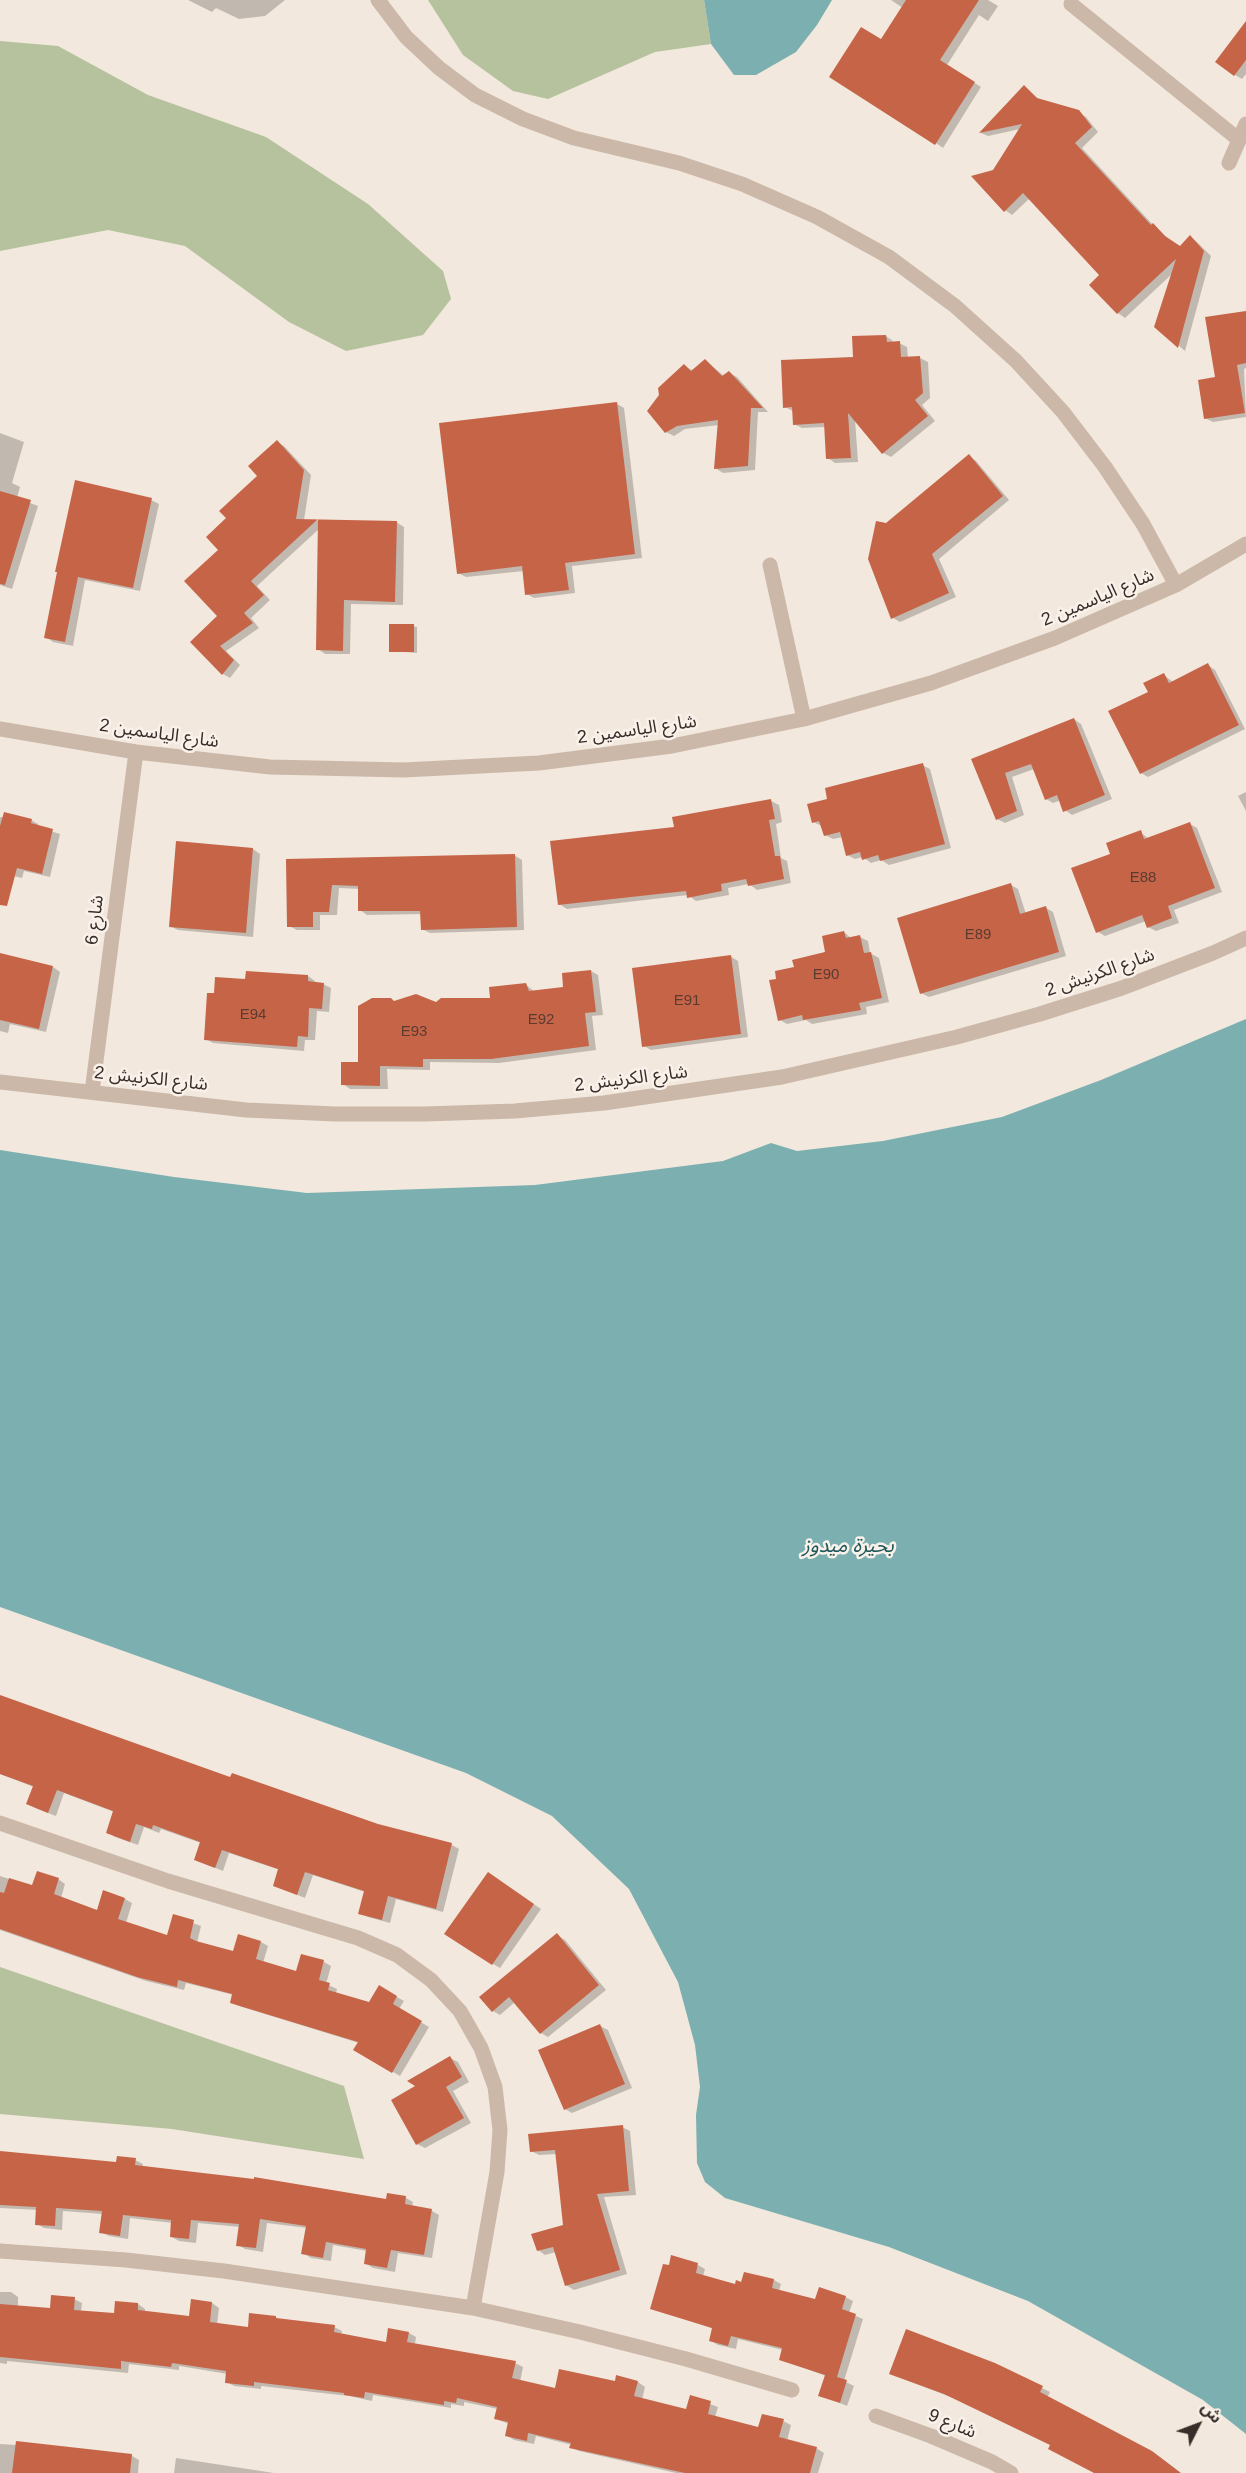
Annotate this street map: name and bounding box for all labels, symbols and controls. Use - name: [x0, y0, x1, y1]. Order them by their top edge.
- street label: شارع الياسمين 2: [1038, 565, 1158, 631]
- street label: شارع الياسمين 2: [576, 711, 698, 749]
- street label: شارع الياسمين 2: [98, 715, 220, 753]
- house number: E88: [1130, 869, 1156, 887]
- street label: شارع 6: [81, 894, 109, 946]
- house number: E89: [965, 926, 991, 944]
- street label: شارع الكرنيش 2: [1043, 944, 1157, 1002]
- house number: E90: [813, 966, 839, 984]
- house number: E91: [674, 992, 700, 1010]
- house number: E94: [240, 1006, 266, 1024]
- house number: E92: [528, 1011, 554, 1029]
- house number: E93: [401, 1023, 427, 1041]
- street label: شارع الكرنيش 2: [573, 1061, 689, 1097]
- street label: شارع الكرنيش 2: [93, 1062, 209, 1096]
- water label: بحيرة ميدوز: [802, 1534, 894, 1558]
- north arrow: [1168, 2395, 1228, 2455]
- text: ش: [1198, 2399, 1225, 2426]
- street label: شارع 9: [925, 2405, 979, 2443]

